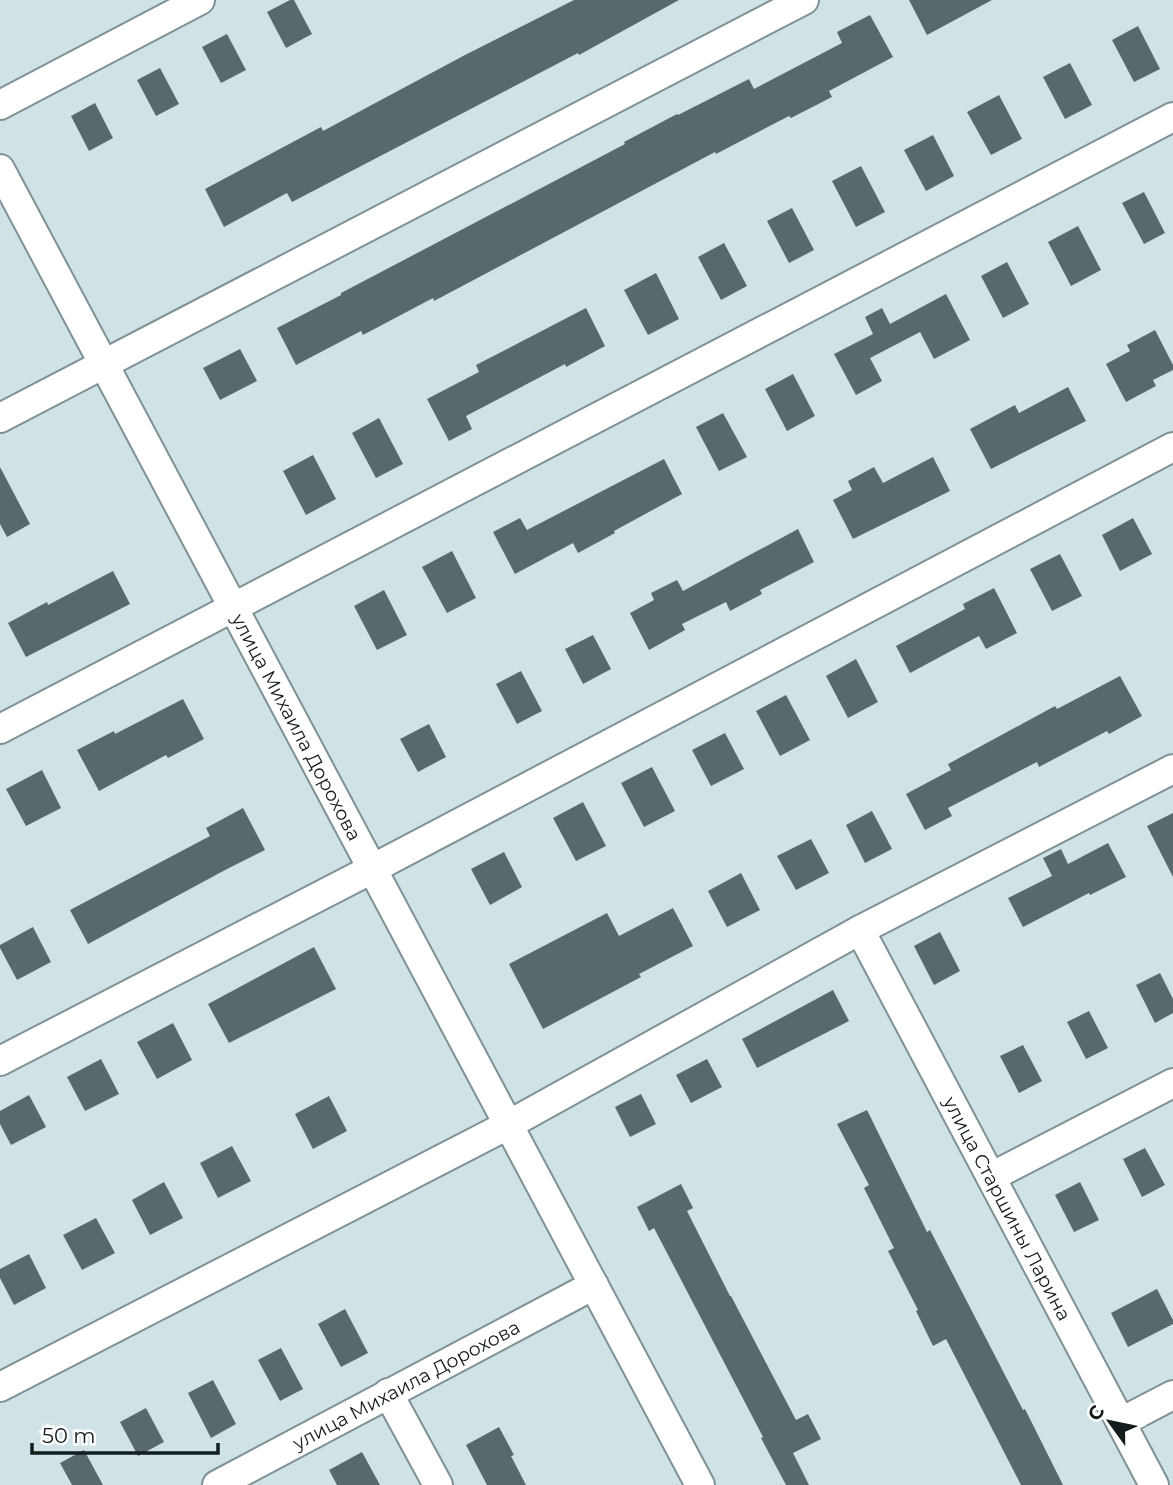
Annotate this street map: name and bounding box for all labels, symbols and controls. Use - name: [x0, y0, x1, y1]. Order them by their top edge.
- street label: улица Михаила Дорохова: [227, 609, 367, 844]
- street label: улица Старшины Ларина: [938, 1092, 1076, 1324]
- street label: улица Михаила Дорохова: [288, 1315, 524, 1455]
- north arrow: [1075, 1387, 1145, 1457]
- text: С: [1083, 1401, 1110, 1425]
- scale bar: [32, 1412, 217, 1456]
- text: 50 m: [42, 1423, 96, 1448]

